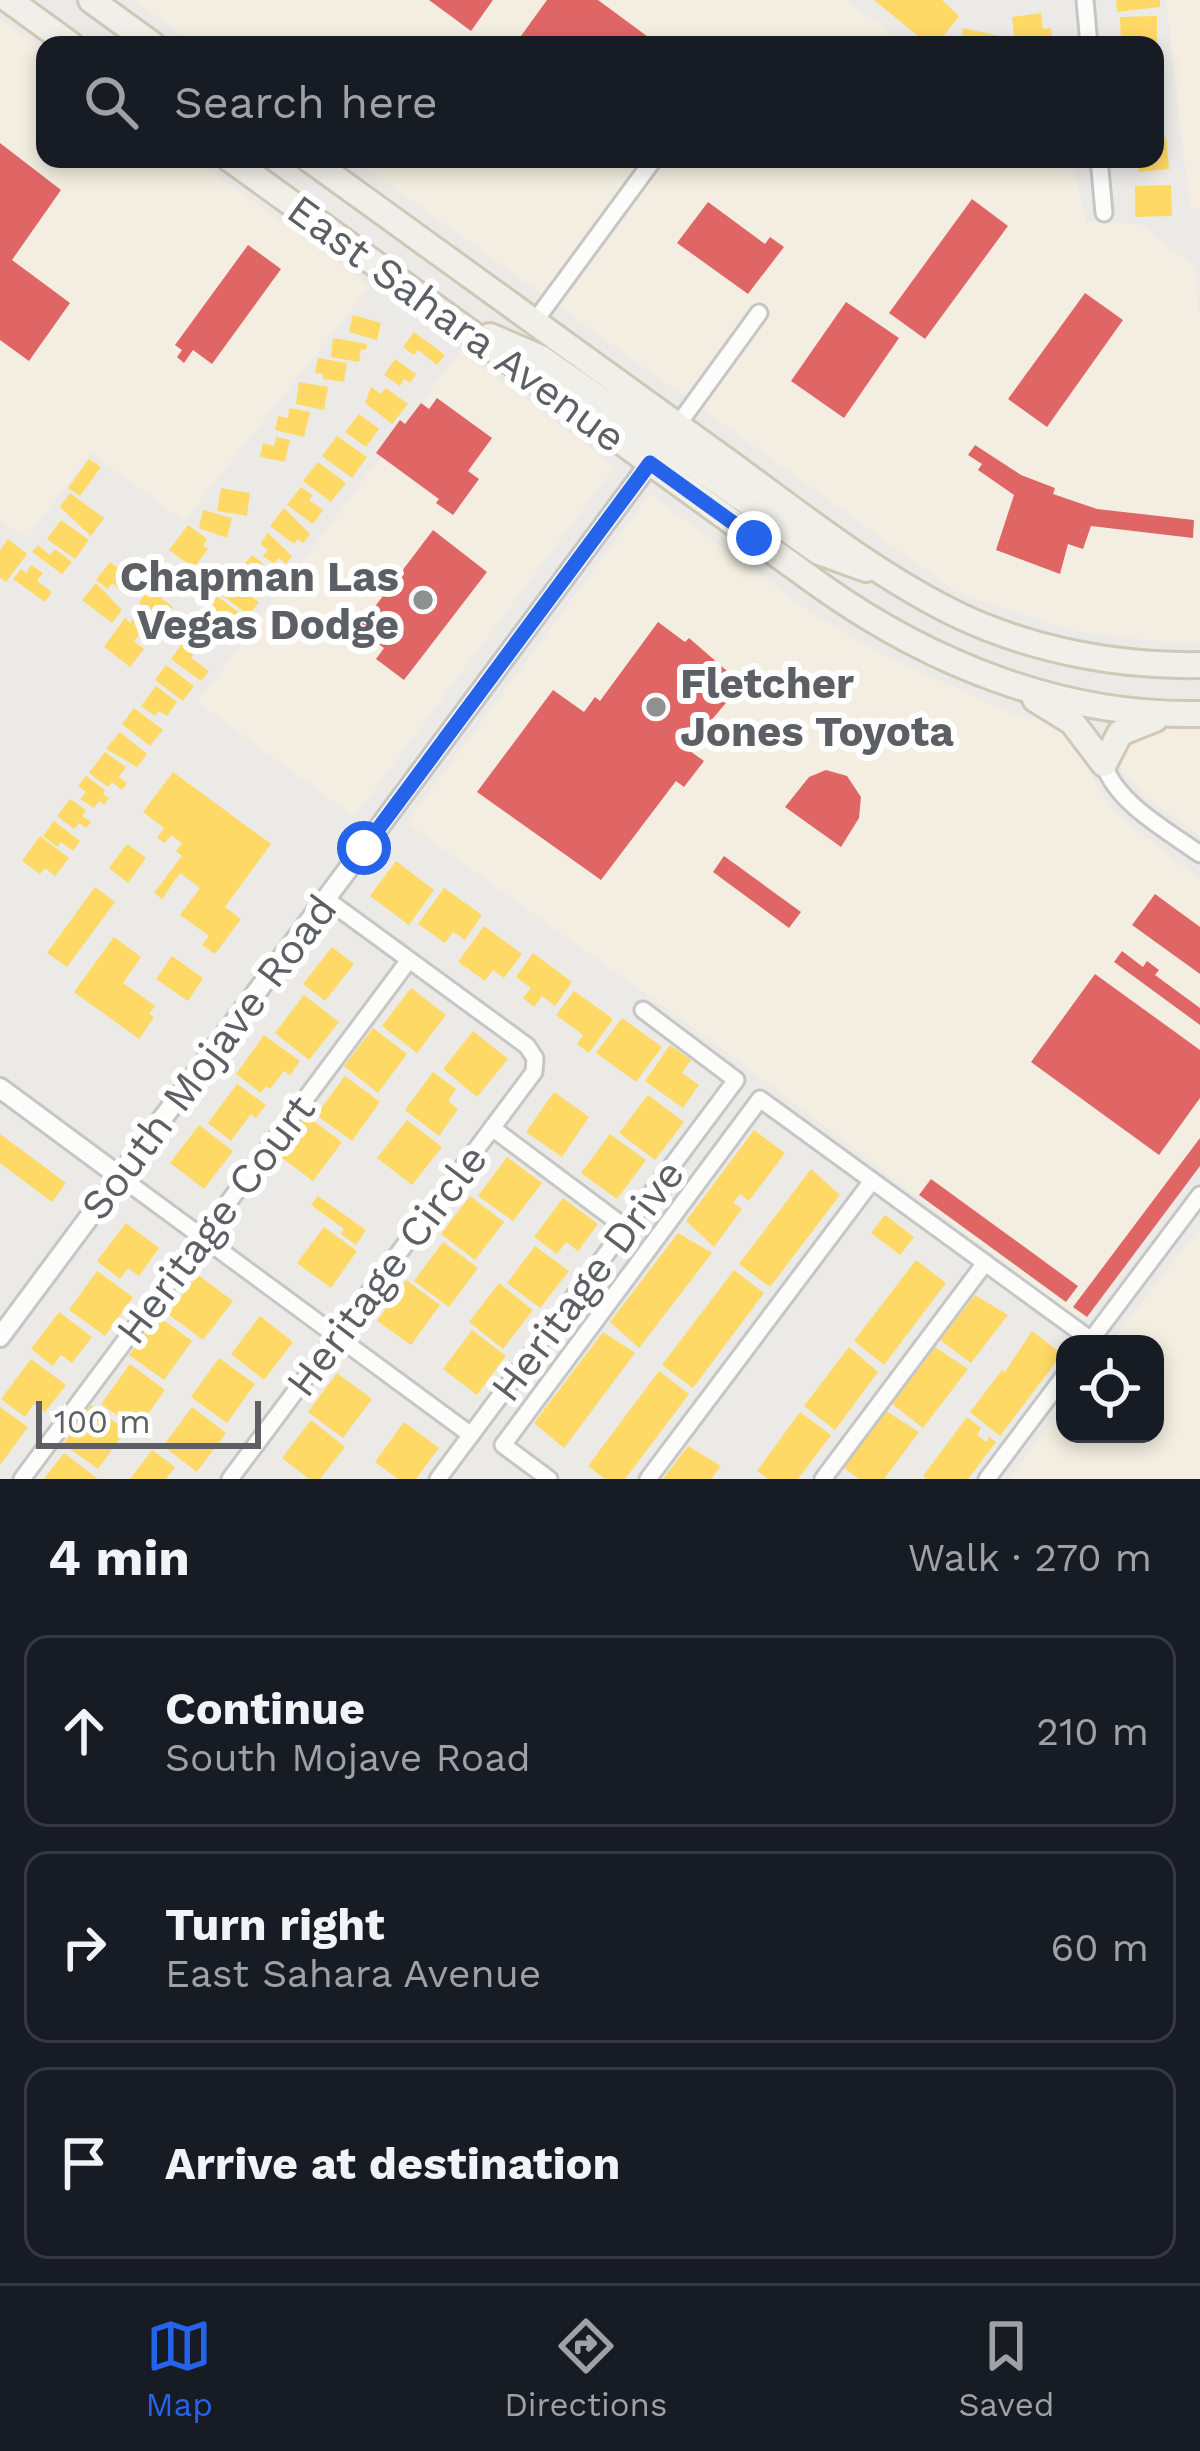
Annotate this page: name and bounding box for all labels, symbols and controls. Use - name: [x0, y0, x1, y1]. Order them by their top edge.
- search box: [36, 36, 1164, 168]
- icon: search: [78, 69, 144, 135]
- text: Search here: [174, 76, 438, 129]
- street label: East Sahara Avenue: [278, 184, 635, 462]
- route end: [727, 511, 781, 565]
- place label: Chapman Las Vegas Dodge: [120, 552, 399, 649]
- marker: Chapman Las Vegas Dodge: [410, 587, 436, 613]
- place label: Fletcher Jones Toyota: [680, 659, 955, 756]
- marker: Fletcher Jones Toyota: [643, 694, 669, 720]
- route start: [337, 821, 391, 875]
- street label: South Mojave Road: [70, 885, 346, 1229]
- street label: Heritage Court: [106, 1085, 325, 1353]
- street label: Heritage Circle: [276, 1135, 497, 1406]
- street label: Heritage Drive: [481, 1150, 694, 1411]
- map controls: [1056, 1335, 1164, 1443]
- button: locate: [1056, 1335, 1164, 1443]
- scale bar: [36, 1395, 261, 1448]
- text: 100 m: [54, 1402, 151, 1441]
- text: 4 min: [48, 1528, 190, 1587]
- text: Walk · 270 m: [908, 1535, 1152, 1580]
- text: Continue: [165, 1682, 365, 1735]
- icon: ahead: [51, 1698, 117, 1764]
- text: 210 m: [1036, 1709, 1149, 1754]
- text: South Mojave Road: [165, 1735, 531, 1780]
- text: Turn right: [165, 1898, 385, 1951]
- icon: right: [51, 1914, 117, 1980]
- text: 60 m: [1051, 1925, 1149, 1970]
- text: East Sahara Avenue: [165, 1951, 541, 1996]
- icon: arrive: [51, 2130, 117, 2196]
- text: Arrive at destination: [165, 2137, 620, 2190]
- tab: Map: [146, 2313, 213, 2424]
- tab: Directions: [504, 2313, 667, 2424]
- tab: Saved: [959, 2313, 1054, 2424]

